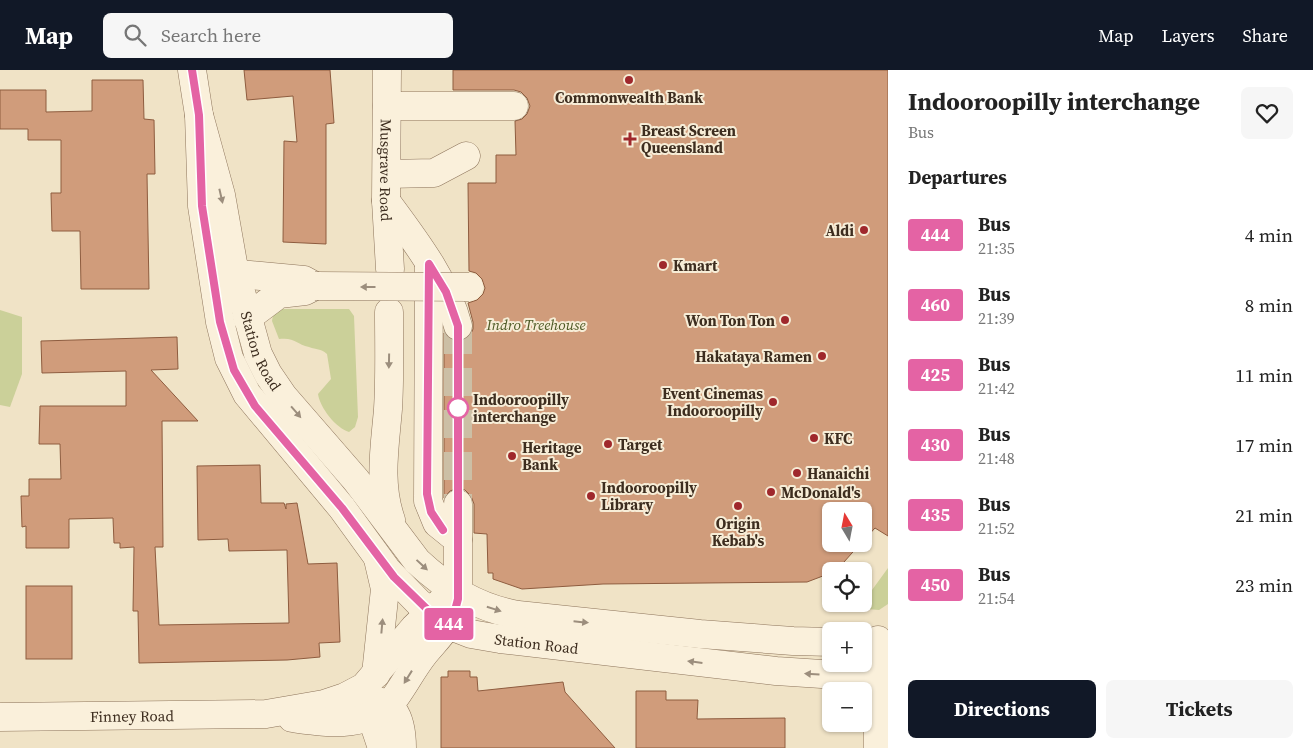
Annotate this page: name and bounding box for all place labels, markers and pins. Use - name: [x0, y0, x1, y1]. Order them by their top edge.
- marker: Commonwealth Bank: [623, 74, 635, 86]
- place label: Commonwealth Bank: [555, 87, 703, 108]
- place label: Breast Screen Queensland: [641, 120, 736, 158]
- marker: Breast Screen Queensland: [623, 132, 637, 146]
- place label: Aldi: [825, 220, 854, 241]
- marker: Aldi: [858, 224, 870, 236]
- place label: Kmart: [673, 255, 718, 276]
- marker: Kmart: [657, 259, 669, 271]
- place label: Won Ton Ton: [685, 310, 775, 331]
- marker: Won Ton Ton: [779, 314, 791, 326]
- place label: Hakataya Ramen: [695, 346, 812, 367]
- marker: Hakataya Ramen: [816, 350, 828, 362]
- place label: Event Cinemas Indooroopilly: [662, 383, 763, 421]
- place label: Indooroopilly interchange: [473, 389, 569, 427]
- marker: Event Cinemas Indooroopilly: [767, 396, 779, 408]
- marker: Indooroopilly interchange: [447, 397, 469, 419]
- place label: KFC: [824, 428, 852, 449]
- marker: KFC: [808, 432, 820, 444]
- place label: Target: [618, 434, 663, 455]
- place label: Heritage Bank: [522, 437, 582, 475]
- marker: Target: [602, 438, 614, 450]
- marker: Heritage Bank: [506, 450, 518, 462]
- place label: Hanaichi: [807, 463, 870, 484]
- marker: Hanaichi: [791, 467, 803, 479]
- place label: Indooroopilly Library: [601, 477, 697, 515]
- place label: McDonald's: [781, 482, 861, 503]
- marker: McDonald's: [765, 486, 777, 498]
- marker: Indooroopilly Library: [585, 490, 597, 502]
- marker: Origin Kebab's: [732, 500, 744, 512]
- place label: Origin Kebab's: [712, 513, 764, 551]

